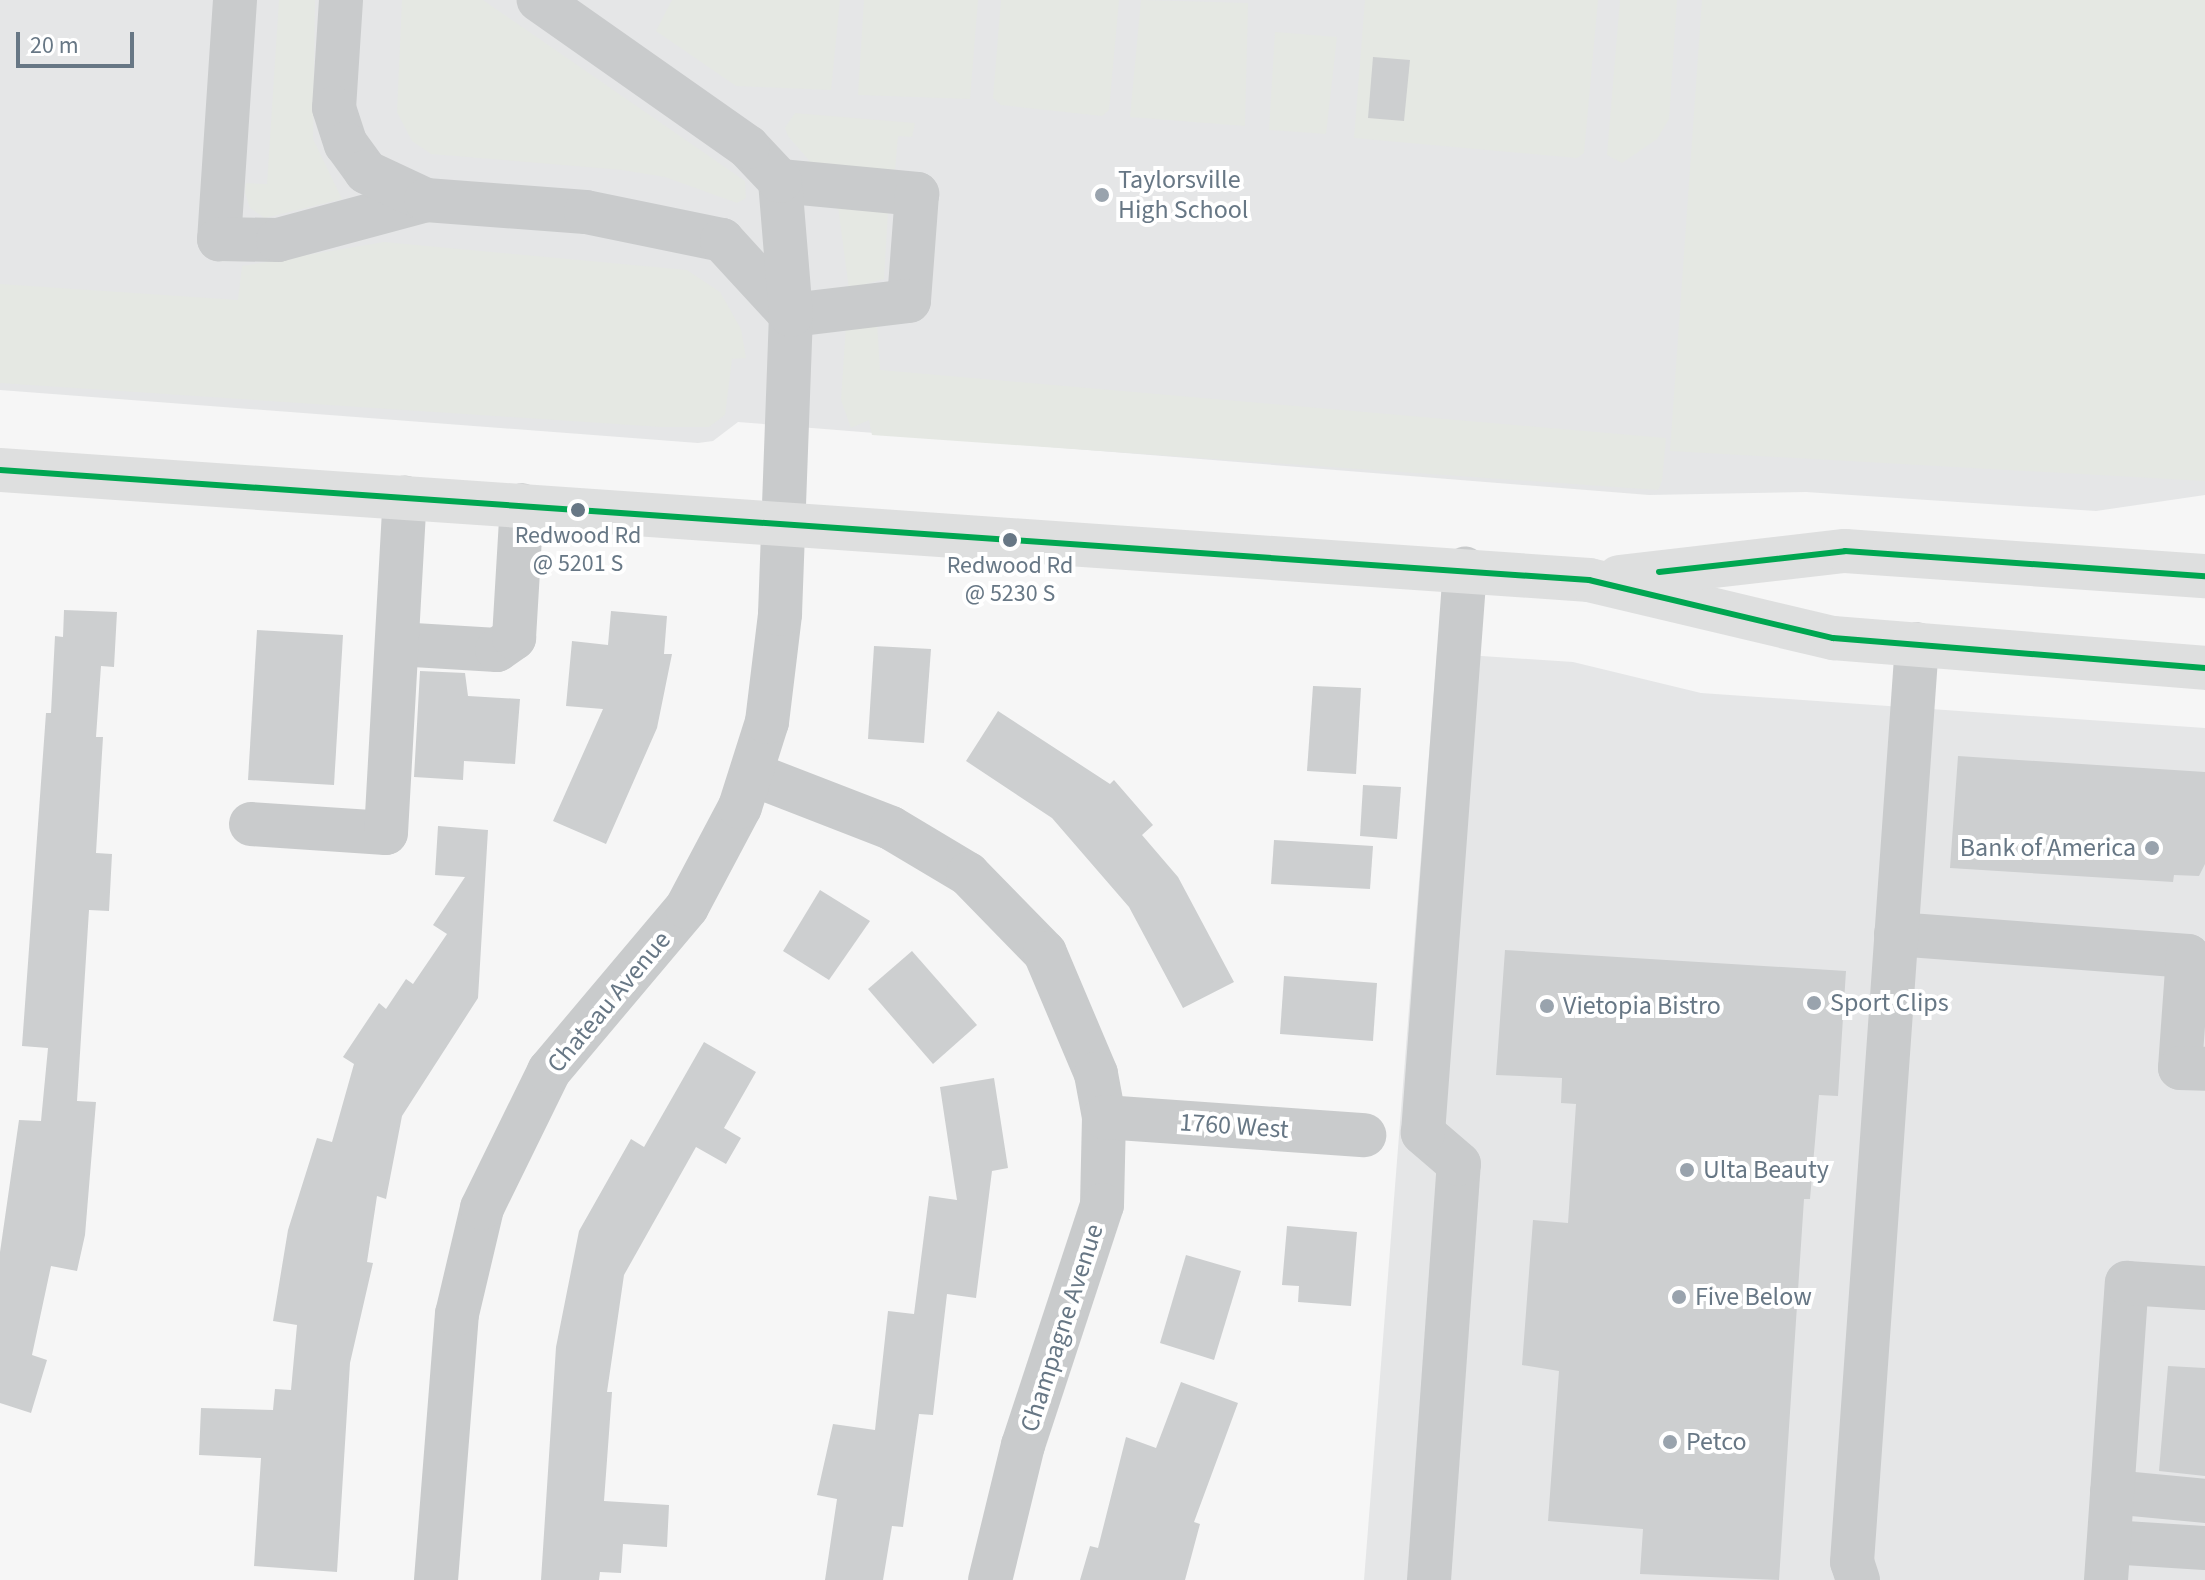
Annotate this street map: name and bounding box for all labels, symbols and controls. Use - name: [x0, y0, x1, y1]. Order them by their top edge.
- scale bar: [20, 16, 138, 66]
- text: 20 m: [30, 28, 79, 63]
- place label: Taylorsville High School: [1118, 164, 1248, 226]
- marker: Taylorsville High School: [1093, 186, 1111, 204]
- marker: Redwood Rd @ 5201 S: [570, 502, 586, 518]
- place label: Redwood Rd @ 5201 S: [515, 522, 641, 578]
- marker: Redwood Rd @ 5230 S: [1002, 532, 1018, 548]
- place label: Redwood Rd @ 5230 S: [947, 552, 1073, 608]
- place label: Bank of America: [1960, 832, 2136, 864]
- marker: Bank of America: [2143, 839, 2161, 857]
- street label: Chateau Avenue: [541, 925, 677, 1079]
- place label: Sport Clips: [1830, 987, 1949, 1019]
- place label: Vietopia Bistro: [1563, 990, 1721, 1022]
- marker: Sport Clips: [1805, 994, 1823, 1012]
- marker: Vietopia Bistro: [1538, 997, 1556, 1015]
- street label: 1760 West: [1178, 1107, 1290, 1145]
- place label: Ulta Beauty: [1703, 1154, 1829, 1186]
- marker: Ulta Beauty: [1678, 1161, 1696, 1179]
- street label: Champagne Avenue: [1014, 1220, 1110, 1436]
- place label: Five Below: [1695, 1281, 1812, 1313]
- marker: Five Below: [1670, 1288, 1688, 1306]
- place label: Petco: [1686, 1426, 1747, 1458]
- marker: Petco: [1661, 1433, 1679, 1451]

